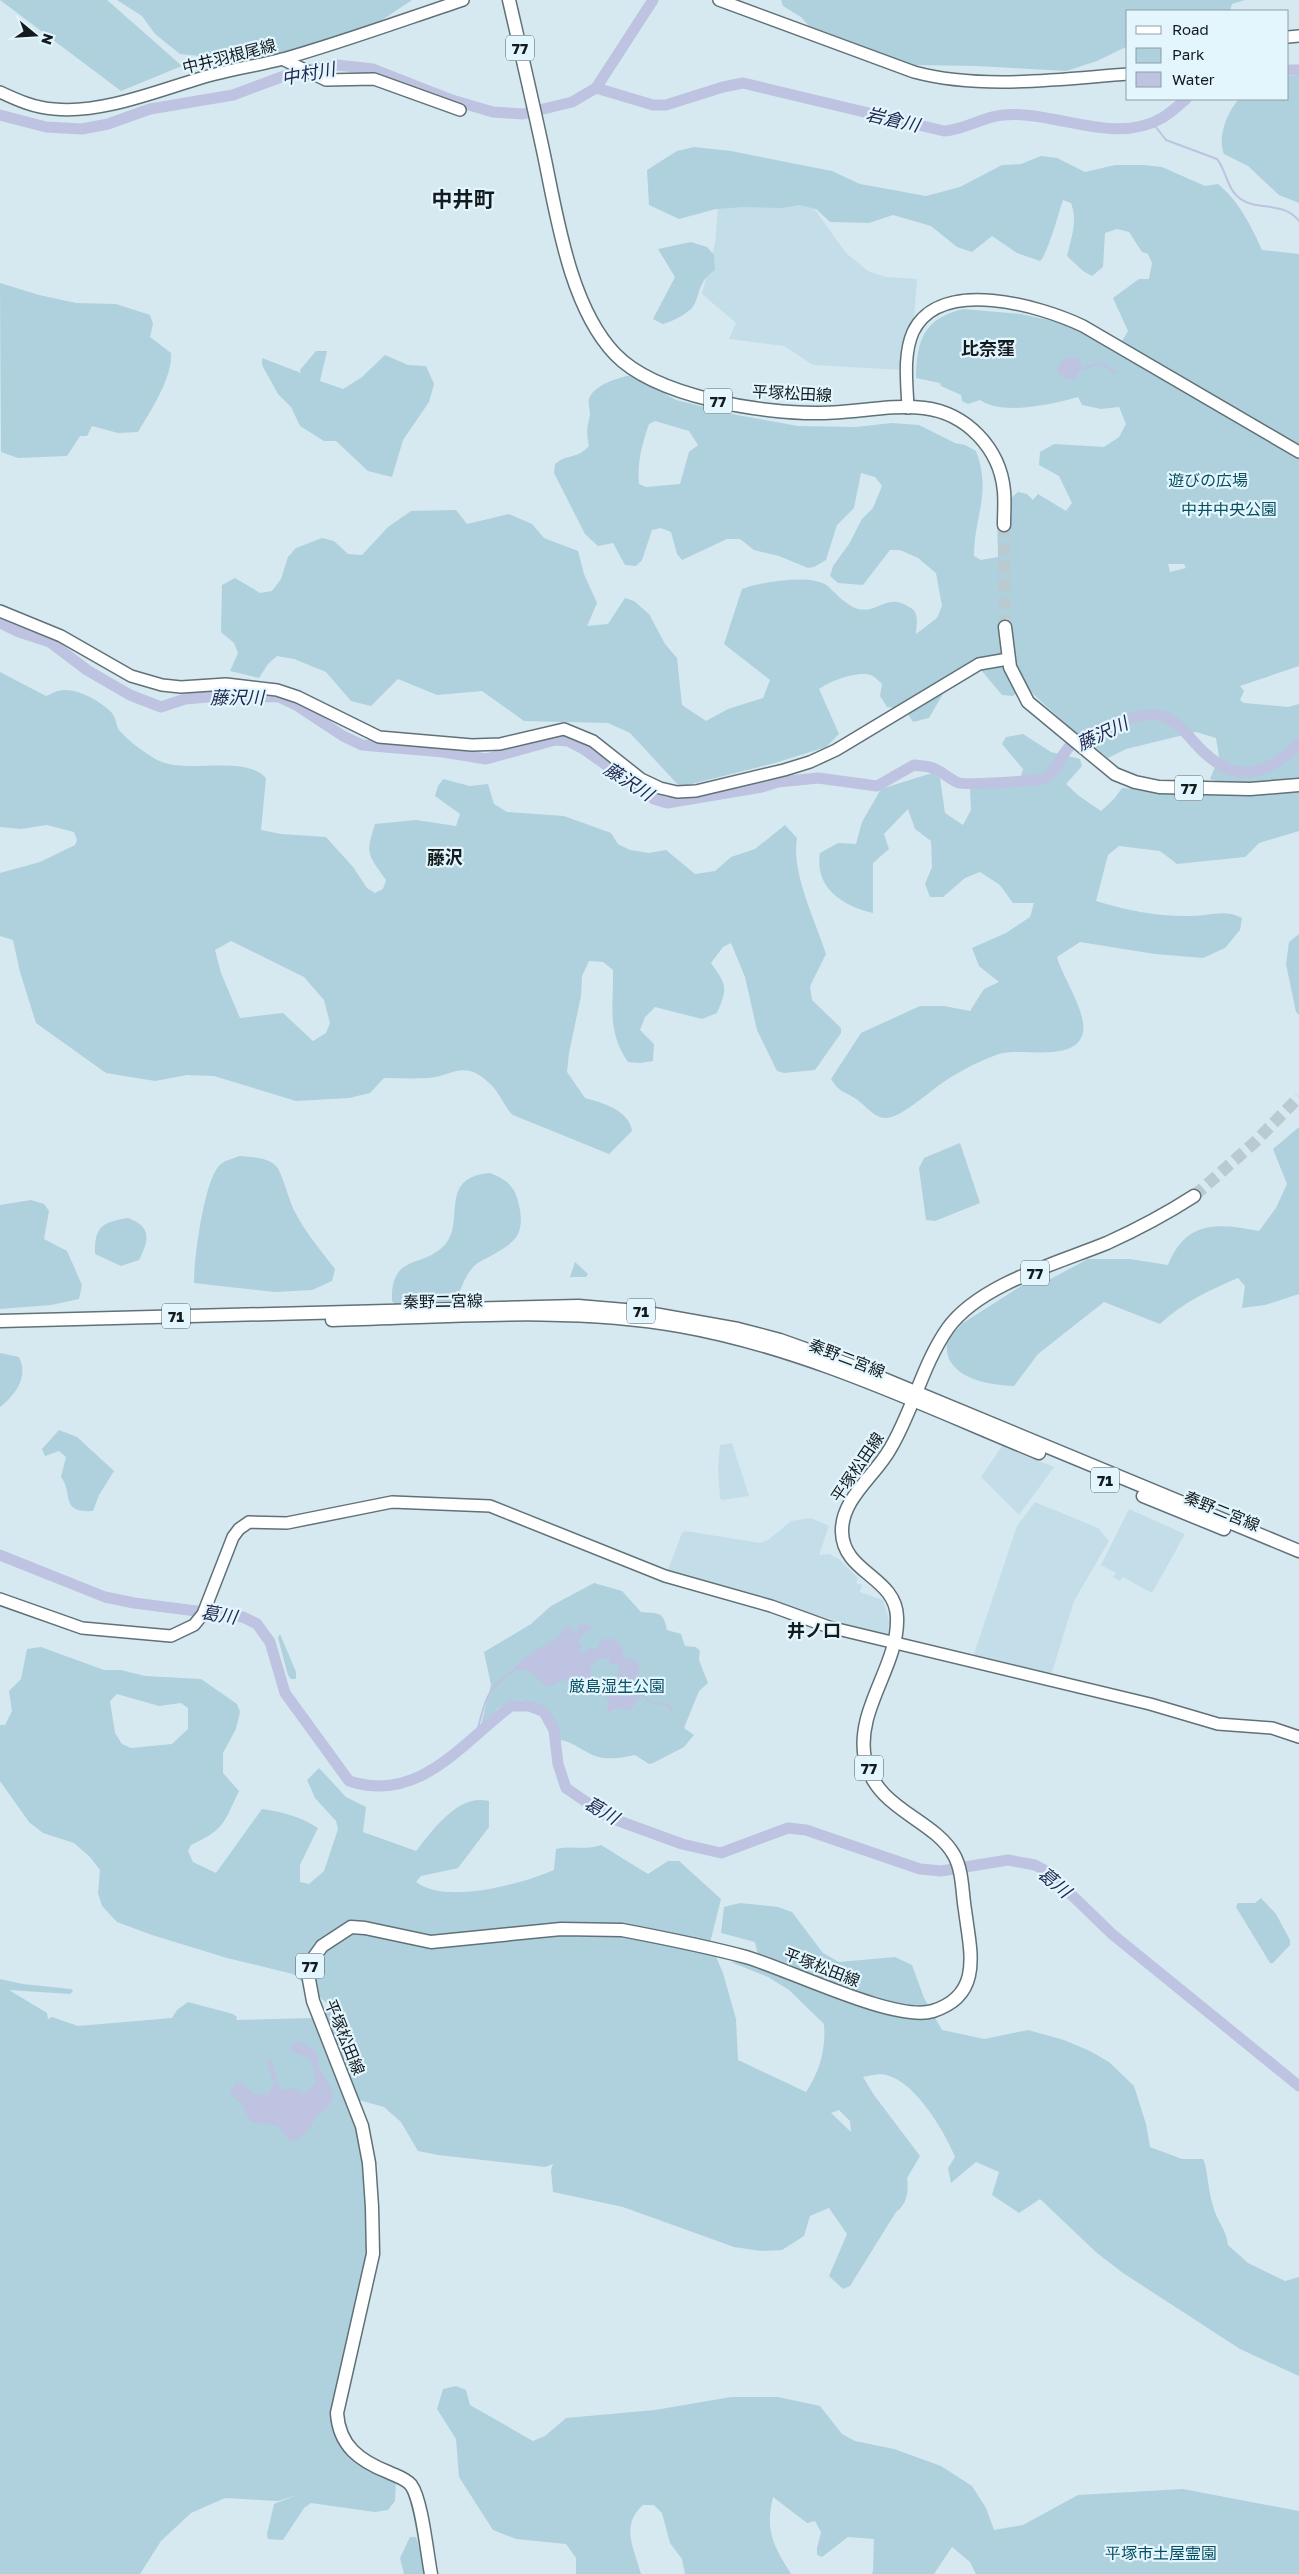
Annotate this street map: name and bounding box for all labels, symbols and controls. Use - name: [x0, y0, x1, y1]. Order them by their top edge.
- north arrow: [10, 10, 60, 60]
- legend: [1126, 10, 1289, 100]
- text: Road: [1172, 20, 1209, 38]
- text: N: [38, 31, 58, 47]
- street label: 中井羽根尾線: [180, 35, 278, 77]
- road number: 77: [506, 36, 534, 60]
- text: Park: [1172, 45, 1205, 63]
- water label: 中村川: [279, 57, 339, 89]
- text: Water: [1172, 70, 1215, 88]
- water label: 岩倉川: [864, 102, 924, 136]
- district label: 中井町: [432, 186, 495, 212]
- district label: 比奈窪: [961, 337, 1015, 359]
- street label: 平塚松田線: [752, 381, 832, 405]
- road number: 77: [704, 388, 732, 414]
- park label: 遊びの広場: [1168, 470, 1248, 490]
- park label: 中井中央公園: [1181, 499, 1277, 519]
- water label: 藤沢川: [210, 686, 266, 708]
- water label: 藤沢川: [1073, 711, 1133, 754]
- water label: 藤沢川: [600, 757, 659, 806]
- road number: 77: [1175, 776, 1203, 800]
- district label: 藤沢: [427, 846, 463, 868]
- road number: 77: [1021, 1260, 1049, 1286]
- street label: 秦野二宮線: [403, 1290, 483, 1312]
- road number: 71: [627, 1298, 655, 1324]
- road number: 71: [162, 1304, 190, 1328]
- street label: 秦野二宮線: [806, 1334, 888, 1382]
- street label: 平塚松田線: [826, 1428, 888, 1506]
- road number: 71: [1091, 1468, 1119, 1492]
- street label: 秦野二宮線: [1181, 1487, 1263, 1535]
- water label: 葛川: [200, 1600, 240, 1628]
- district label: 井ノ口: [787, 1619, 841, 1641]
- park label: 厳島湿生公園: [569, 1676, 665, 1696]
- road number: 77: [855, 1756, 883, 1780]
- water label: 葛川: [581, 1791, 625, 1830]
- water label: 葛川: [1034, 1862, 1077, 1903]
- street label: 平塚松田線: [781, 1943, 863, 1991]
- road number: 77: [296, 1954, 324, 1978]
- street label: 平塚松田線: [321, 1996, 369, 2078]
- park label: 平塚市土屋霊園: [1105, 2543, 1217, 2563]

